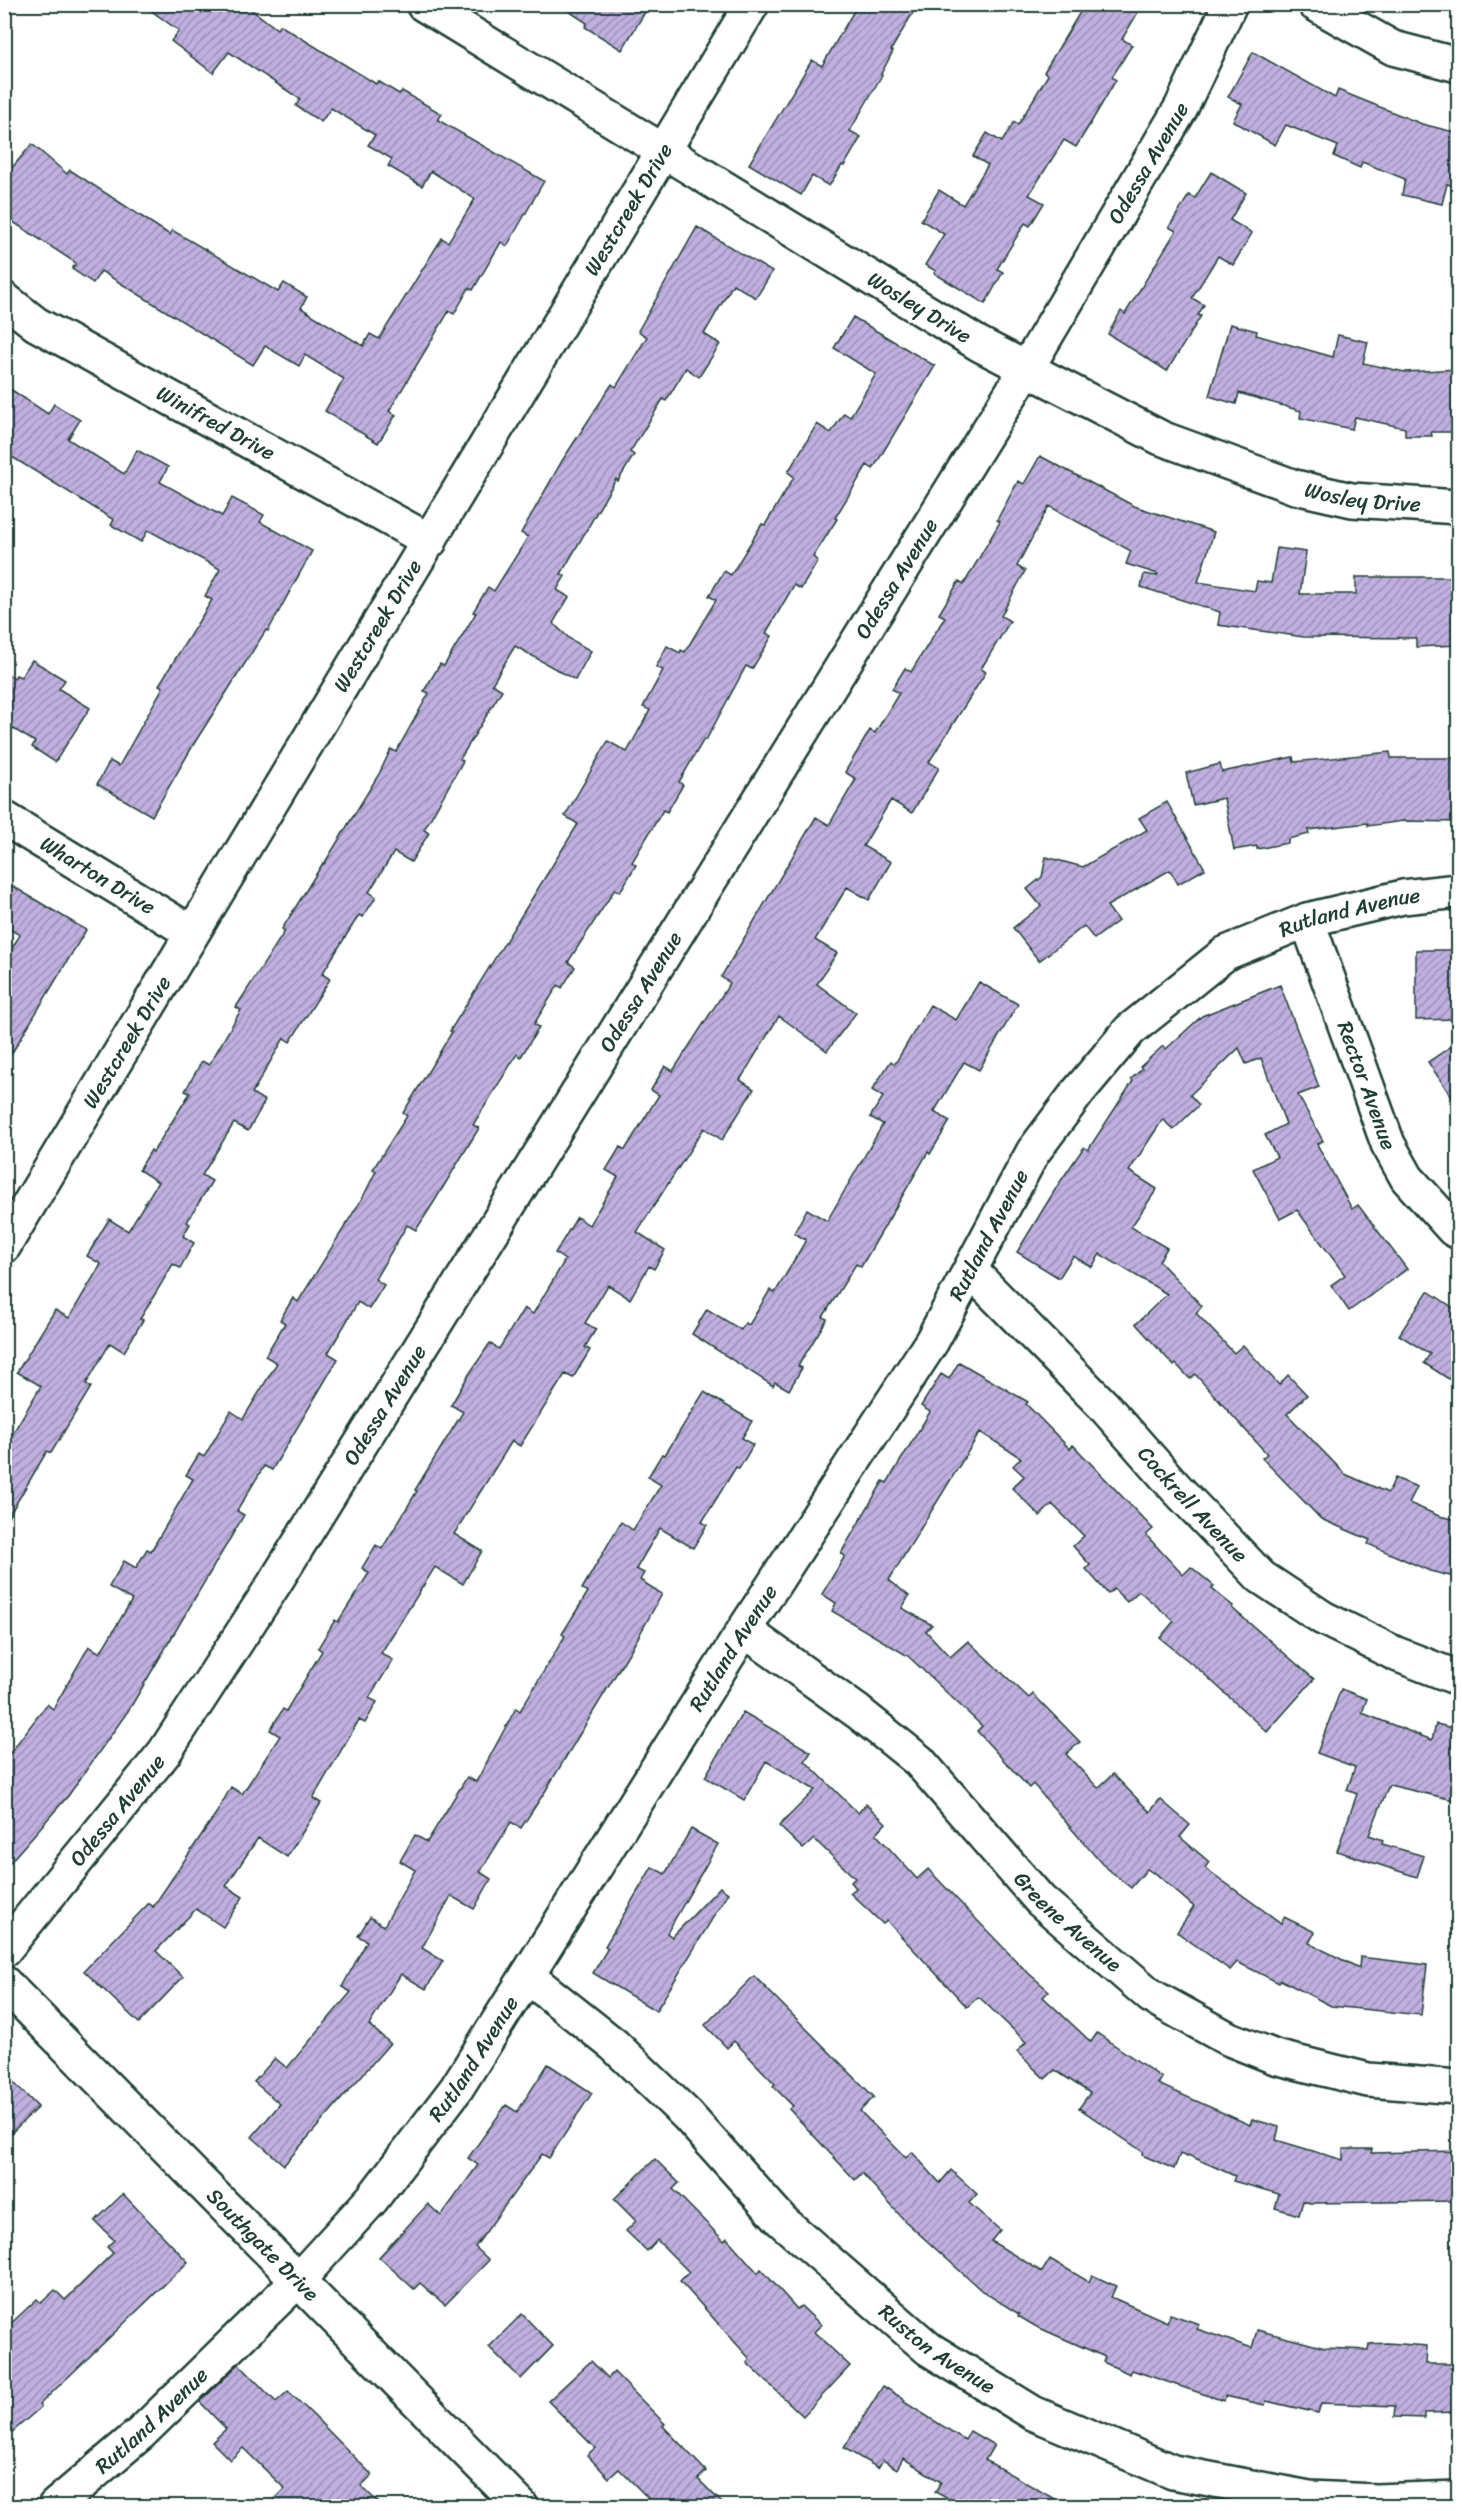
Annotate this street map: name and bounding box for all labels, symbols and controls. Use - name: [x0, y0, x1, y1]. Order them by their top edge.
- street label: Odessa Avenue: [1097, 94, 1200, 232]
- street label: Westcreek Drive: [573, 135, 683, 284]
- street label: Wosley Drive: [860, 261, 980, 354]
- street label: Winifred Drive: [149, 375, 283, 471]
- street label: Wosley Drive: [1301, 471, 1422, 524]
- street label: Odessa Avenue: [844, 510, 949, 647]
- street label: Westcreek Drive: [323, 552, 433, 700]
- street label: Wharton Drive: [33, 825, 163, 926]
- street label: Rutland Avenue: [1273, 876, 1422, 949]
- street label: Odessa Avenue: [589, 923, 693, 1060]
- street label: Westcreek Drive: [72, 968, 182, 1116]
- street label: Rector Avenue: [1326, 1016, 1408, 1156]
- street label: Rutland Avenue: [938, 1162, 1040, 1308]
- street label: Odessa Avenue: [333, 1337, 437, 1473]
- street label: Cockrell Avenue: [1128, 1437, 1258, 1572]
- street label: Rutland Avenue: [678, 1576, 788, 1719]
- street label: Odessa Avenue: [60, 1745, 175, 1875]
- street label: Greene Avenue: [1004, 1862, 1131, 1982]
- street label: Rutland Avenue: [418, 1988, 529, 2130]
- street label: Southgate Drive: [197, 2178, 329, 2311]
- street label: Ruston Avenue: [870, 2294, 1003, 2405]
- street label: Rutland Avenue: [86, 2357, 218, 2484]

